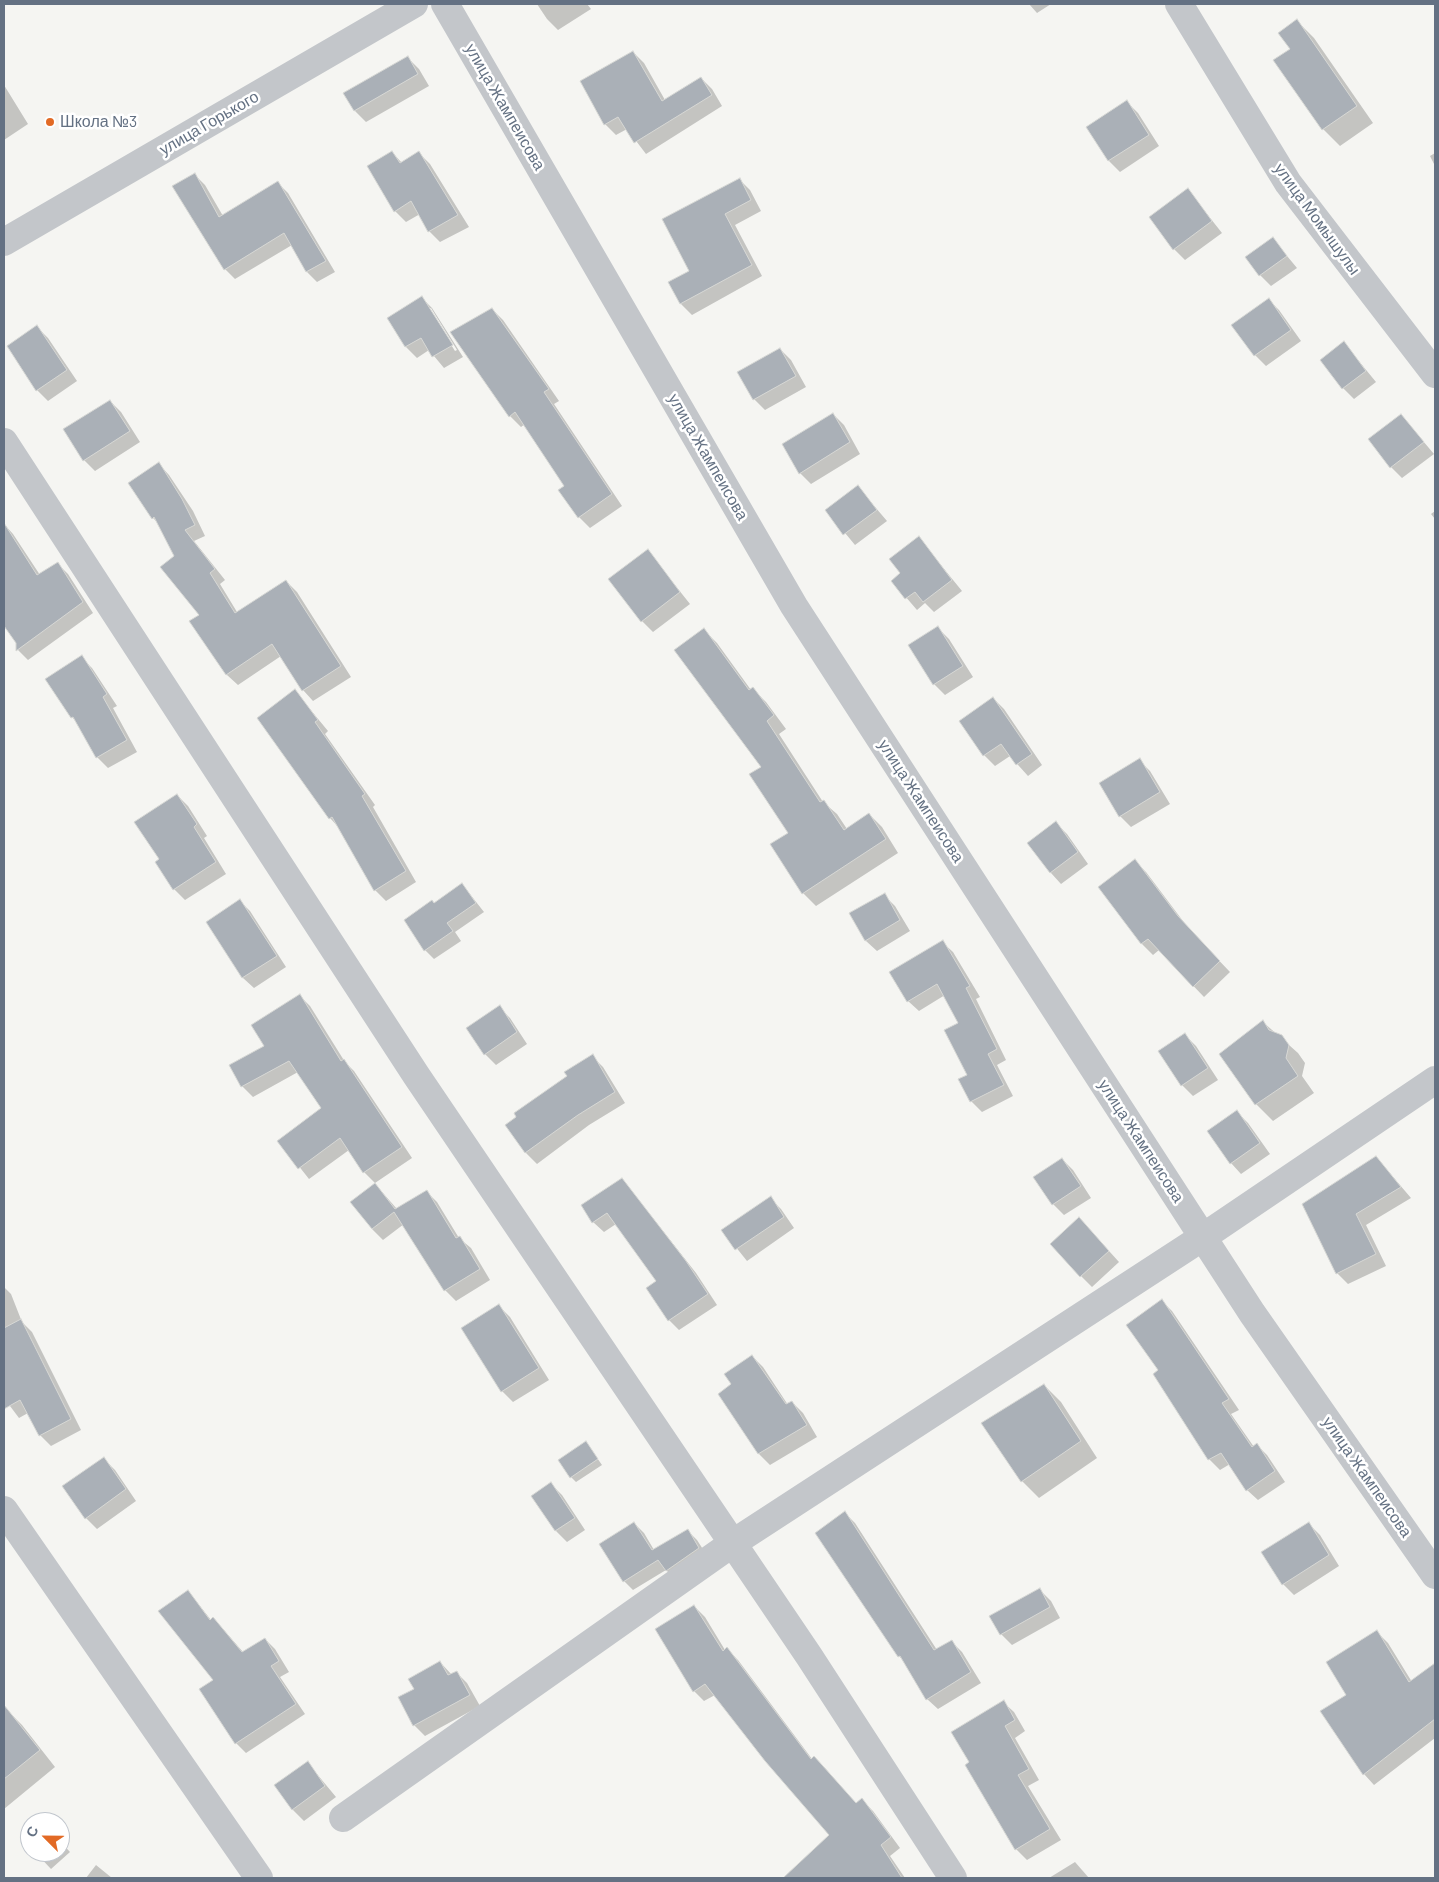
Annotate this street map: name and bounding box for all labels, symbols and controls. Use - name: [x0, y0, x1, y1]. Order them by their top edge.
- street label: улица Жампеисова: [461, 40, 549, 174]
- street label: улица Горького: [156, 87, 262, 159]
- place label: Школа №3: [60, 112, 137, 132]
- marker: Школа №3: [44, 116, 56, 128]
- street label: улица Момышулы: [1270, 159, 1364, 279]
- street label: улица Жампеисова: [664, 390, 752, 524]
- street label: улица Жампеисова: [874, 736, 968, 866]
- street label: улица Жампеисова: [1094, 1076, 1188, 1206]
- street label: улица Жампеисова: [1318, 1413, 1416, 1541]
- north arrow: [20, 1812, 70, 1862]
- text: С: [22, 1823, 41, 1839]

